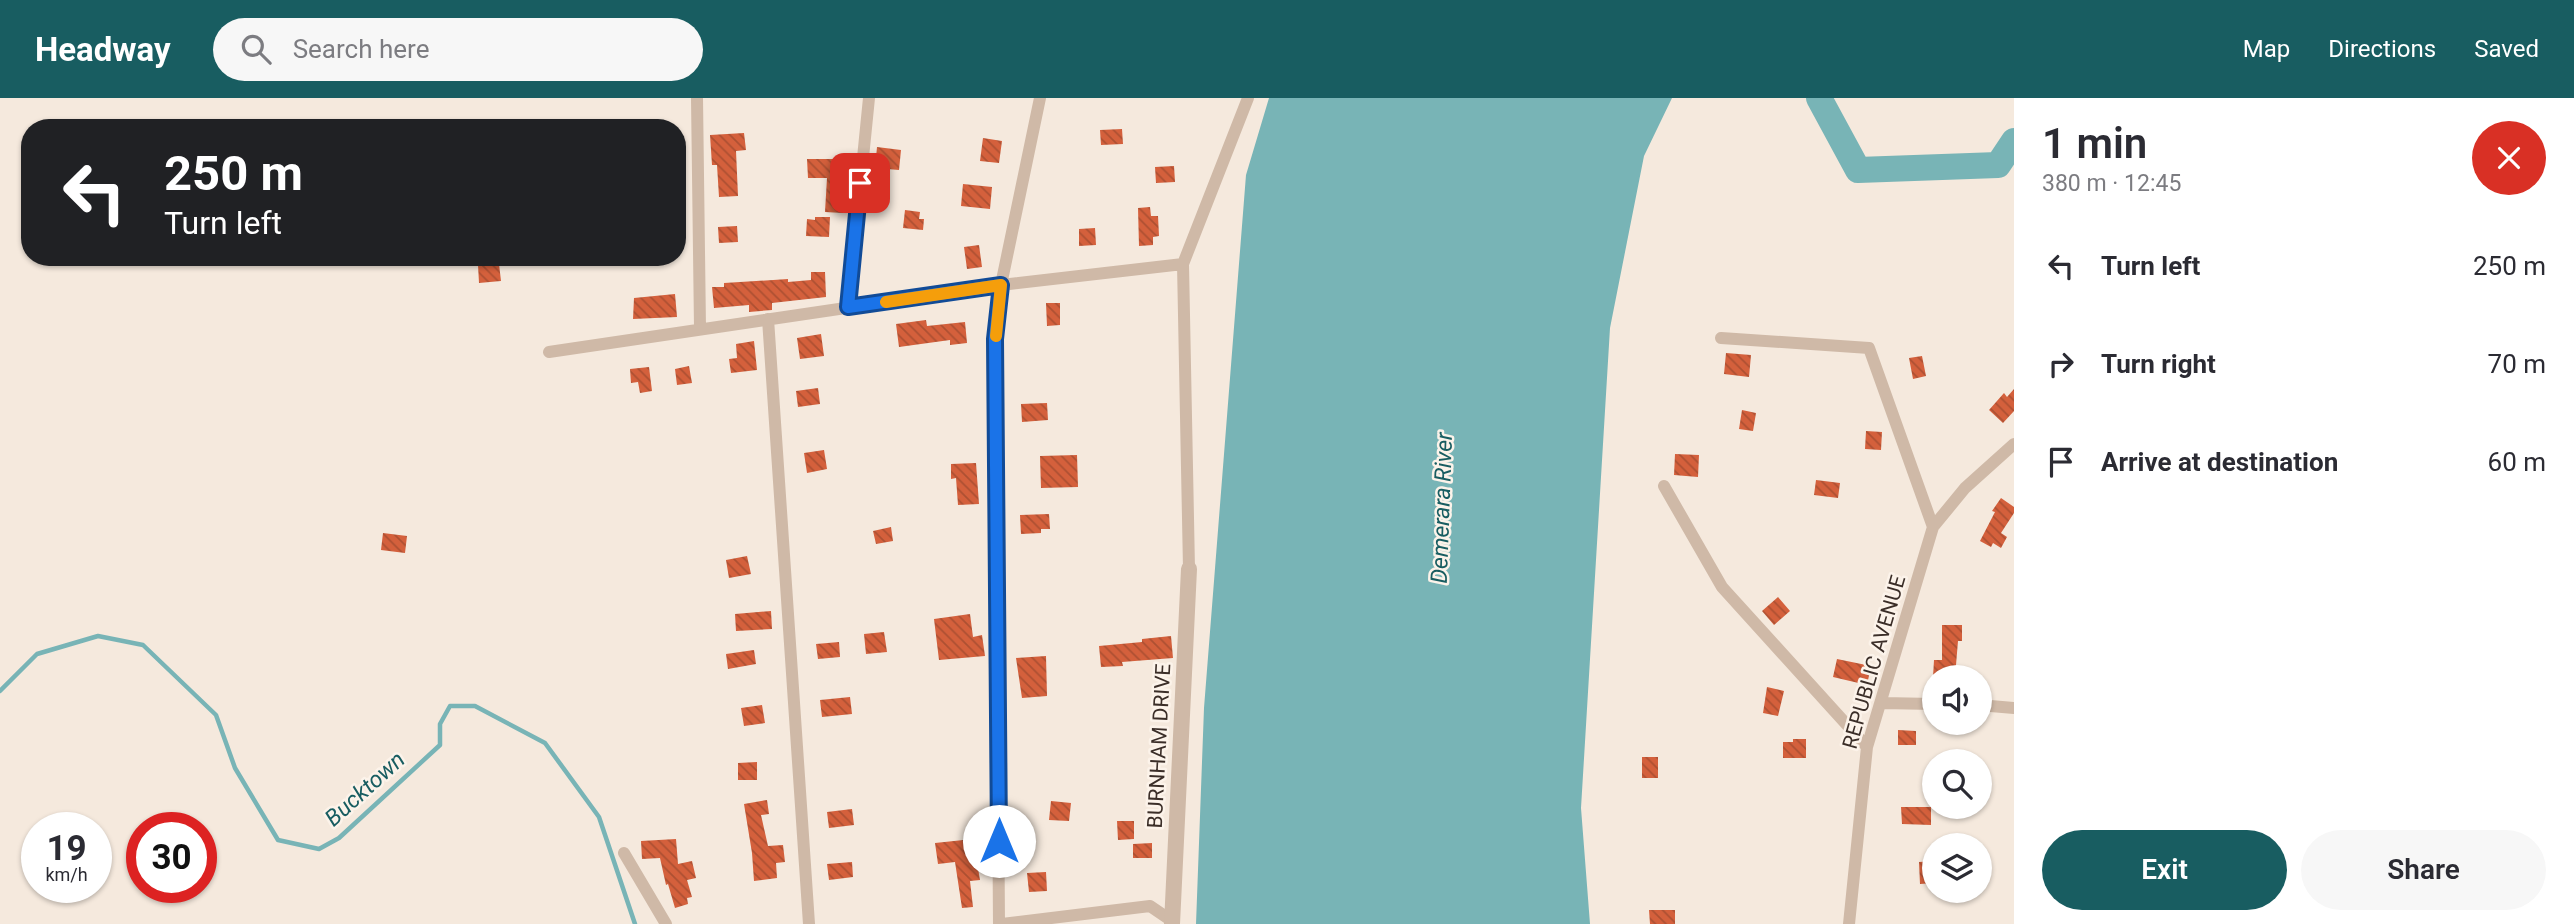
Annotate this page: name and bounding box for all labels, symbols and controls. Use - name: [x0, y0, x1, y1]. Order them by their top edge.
- search box: [213, 18, 703, 81]
- text: Headway: [35, 30, 171, 69]
- icon: search: [237, 30, 275, 68]
- text: Search here: [293, 34, 429, 64]
- text: Map: [2243, 35, 2290, 63]
- text: Directions: [2328, 35, 2436, 63]
- text: Saved: [2474, 35, 2539, 63]
- text: 1 min: [2042, 119, 2147, 168]
- button: close: [2472, 121, 2546, 195]
- text: 250 m: [164, 145, 303, 202]
- icon: left: [49, 147, 140, 238]
- pin: [830, 153, 890, 213]
- icon: arrive: [841, 164, 879, 202]
- text: 380 m · 12:45: [2042, 170, 2181, 197]
- text: Turn left: [164, 204, 282, 242]
- icon: left: [2042, 247, 2080, 285]
- text: Turn left: [2101, 251, 2200, 281]
- text: 250 m: [2473, 251, 2546, 281]
- icon: right: [2042, 345, 2080, 383]
- text: Turn right: [2101, 349, 2216, 379]
- text: 70 m: [2488, 349, 2546, 379]
- water label: Demerara River: [1426, 431, 1458, 584]
- icon: arrive: [2042, 443, 2080, 481]
- text: Arrive at destination: [2101, 447, 2338, 477]
- text: 60 m: [2488, 447, 2546, 477]
- street label: REPUBLIC AVENUE: [1838, 572, 1910, 752]
- street label: BURNHAM DRIVE: [1143, 663, 1175, 829]
- map controls: [1922, 665, 1992, 903]
- button: sound: [1922, 665, 1992, 735]
- water label: Bucktown: [320, 746, 410, 832]
- button: search: [1922, 749, 1992, 819]
- position arrow: [962, 804, 1036, 878]
- speed limit sign: 30: [126, 812, 217, 903]
- text: 19: [46, 828, 87, 869]
- button: Exit: [2042, 830, 2287, 910]
- button: Share: [2301, 830, 2546, 910]
- button: layers: [1922, 833, 1992, 903]
- text: km/h: [45, 864, 88, 885]

